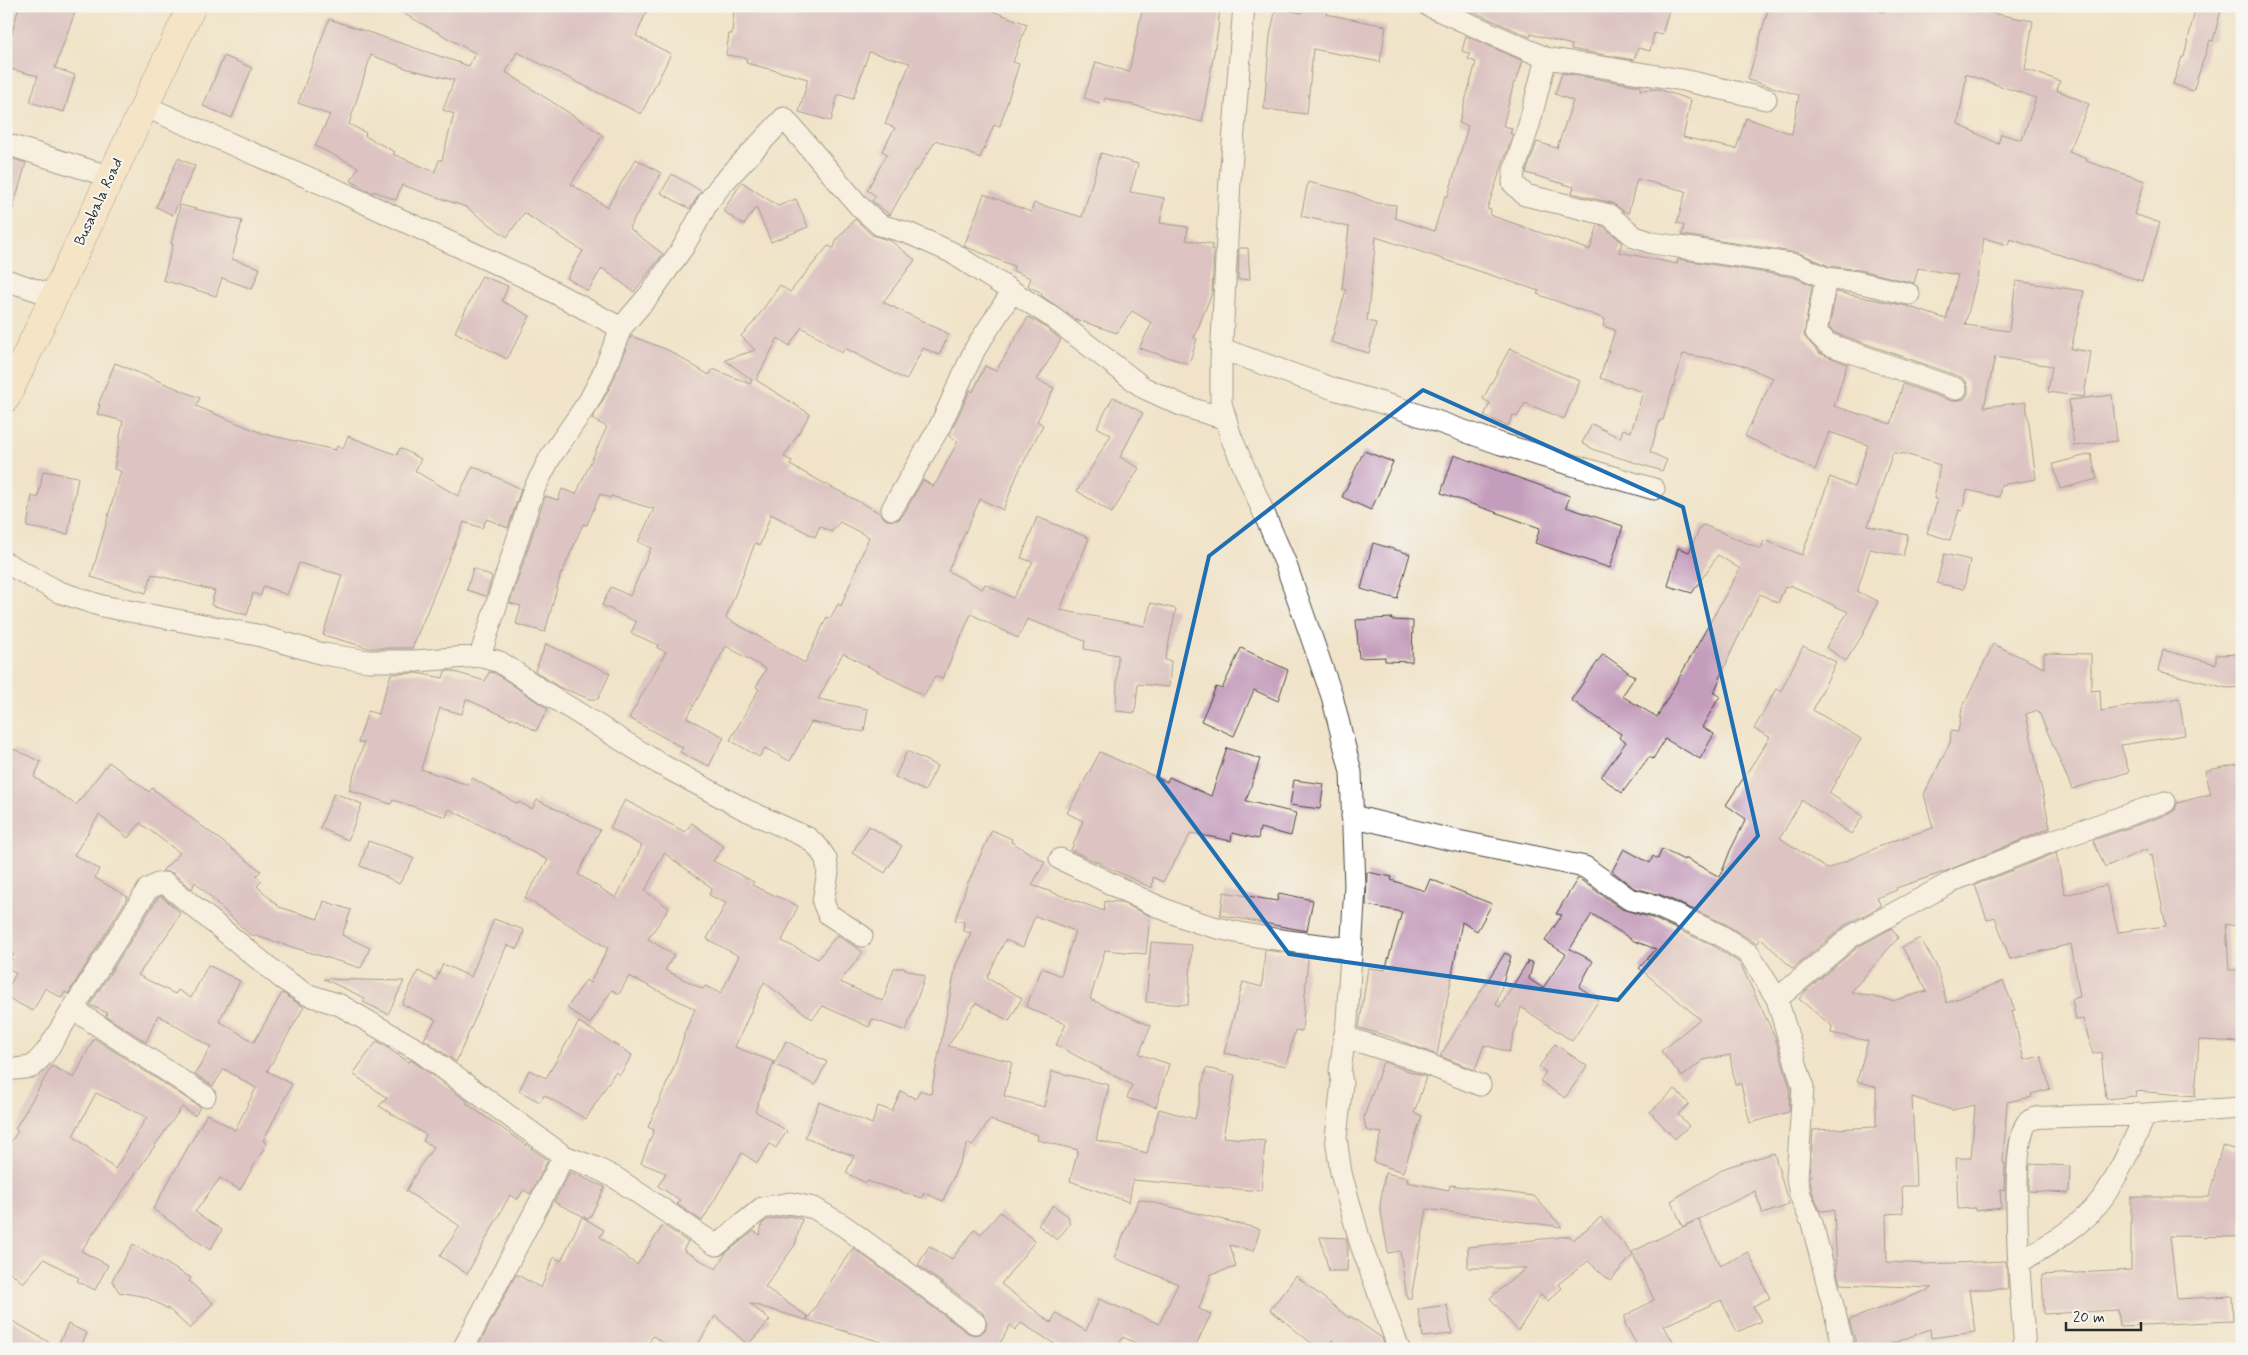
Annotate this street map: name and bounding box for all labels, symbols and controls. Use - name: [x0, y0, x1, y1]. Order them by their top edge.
- street label: Busabala Road: [70, 155, 128, 249]
- scale bar: [2066, 1300, 2140, 1332]
- text: 20 m: [2073, 1308, 2105, 1328]

